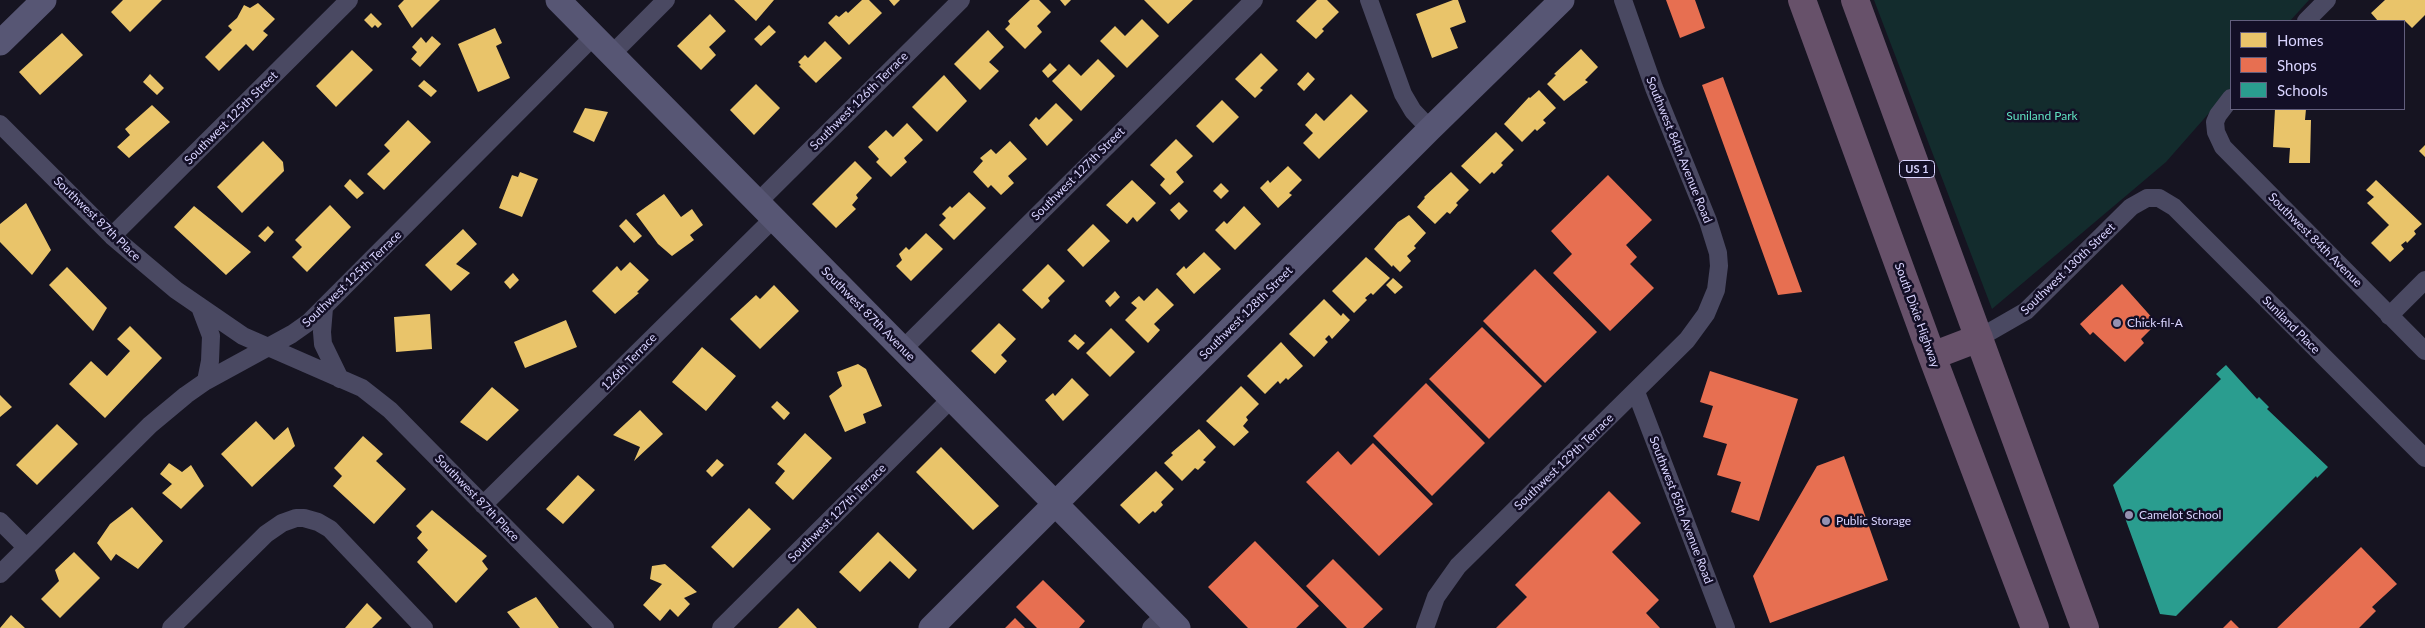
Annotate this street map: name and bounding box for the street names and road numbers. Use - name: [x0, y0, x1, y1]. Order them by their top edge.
- street label: Southwest 126th Terrace: [807, 49, 911, 153]
- street label: Southwest 125th Street: [181, 68, 281, 168]
- street label: Southwest 84th Avenue Road: [1643, 75, 1715, 225]
- street label: Southwest 127th Street: [1028, 124, 1128, 224]
- road number: US 1: [1900, 160, 1934, 178]
- street label: Southwest 87th Place: [51, 174, 143, 264]
- street label: Southwest 84th Avenue: [2265, 190, 2365, 290]
- street label: Southwest 130th Street: [2018, 220, 2118, 318]
- street label: Southwest 125th Terrace: [299, 228, 405, 330]
- street label: South Dixie Highway: [1891, 261, 1943, 369]
- street label: Southwest 128th Street: [1196, 263, 1296, 363]
- street label: Southwest 87th Avenue: [818, 264, 918, 364]
- street label: Suniland Place: [2259, 293, 2323, 357]
- street label: 126th Terrace: [598, 331, 660, 393]
- street label: Southwest 129th Terrace: [1511, 411, 1617, 513]
- street label: Southwest 85th Avenue Road: [1646, 434, 1716, 586]
- street label: Southwest 87th Place: [432, 452, 522, 544]
- street label: Southwest 127th Terrace: [785, 461, 889, 565]

